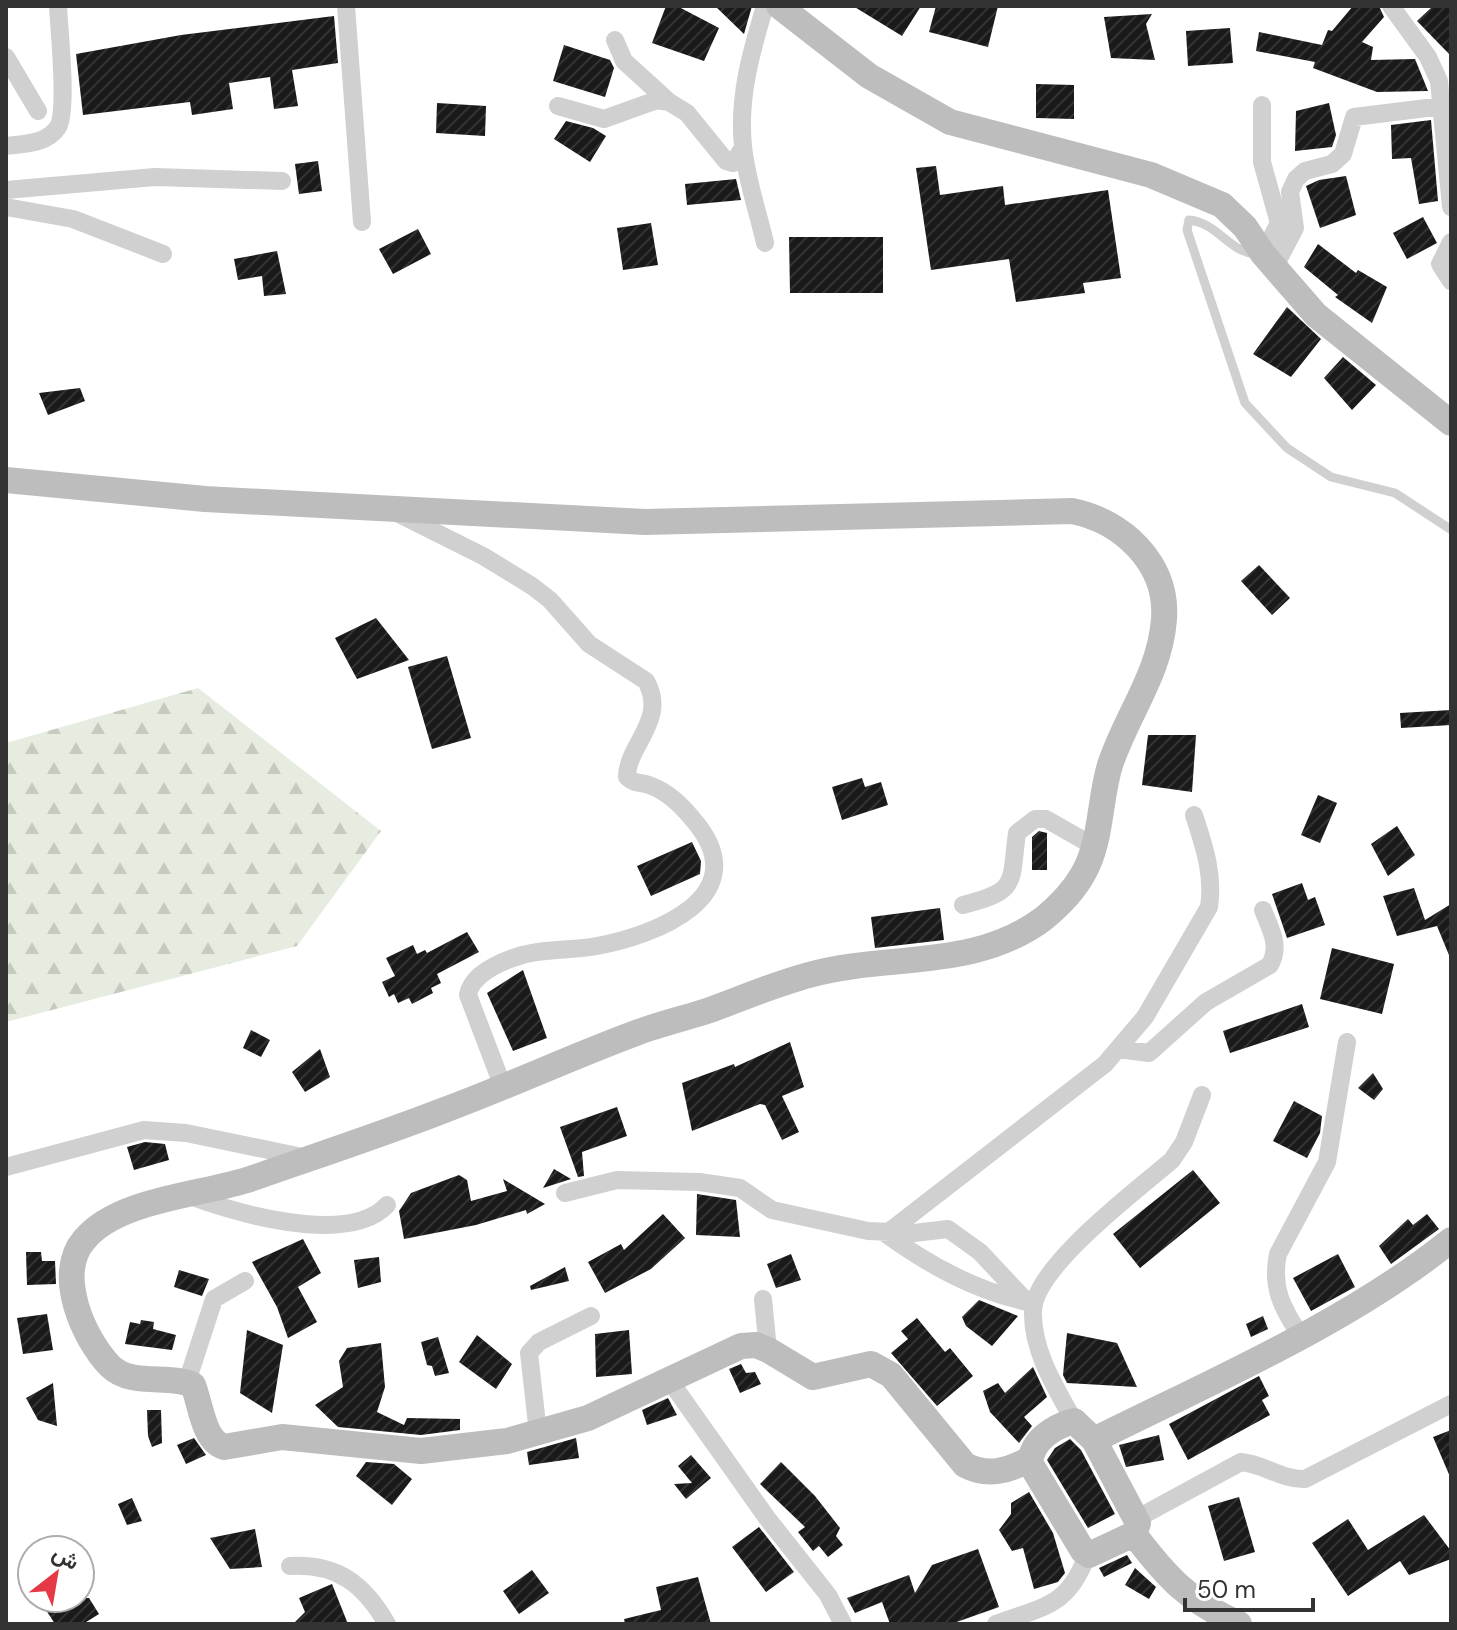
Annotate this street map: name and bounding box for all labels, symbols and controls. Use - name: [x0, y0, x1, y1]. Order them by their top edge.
- north arrow: [16, 1534, 96, 1614]
- text: ش: [47, 1538, 85, 1577]
- scale bar: [1185, 1562, 1313, 1612]
- text: 50 m: [1197, 1574, 1256, 1605]

